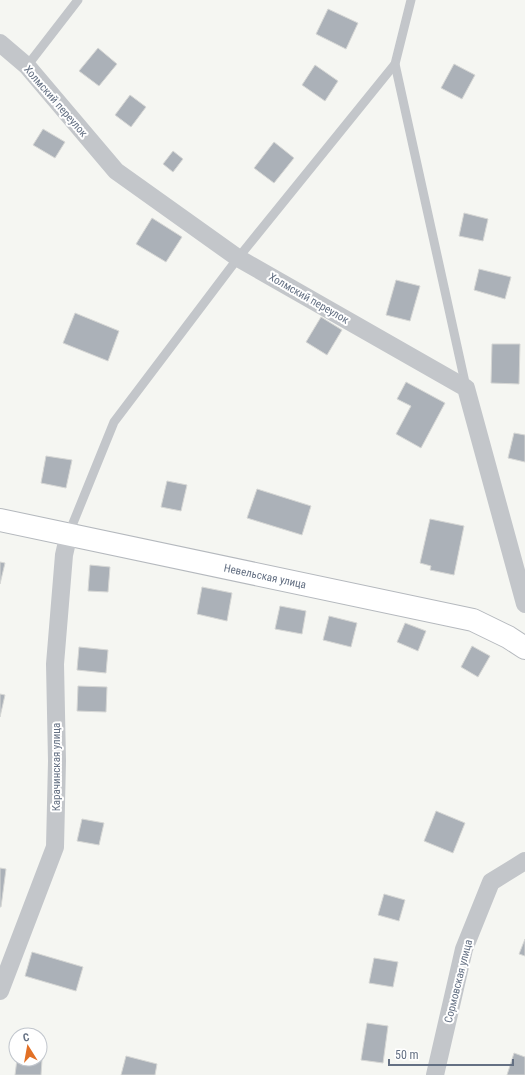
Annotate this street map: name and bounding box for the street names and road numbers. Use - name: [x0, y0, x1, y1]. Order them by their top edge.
- street label: Холмский переулок: [21, 63, 91, 140]
- street label: Холмский переулок: [266, 270, 352, 327]
- street label: Невельская улица: [223, 562, 307, 592]
- street label: Карачинская улица: [50, 723, 63, 811]
- street label: Сормовская улица: [442, 938, 475, 1024]

